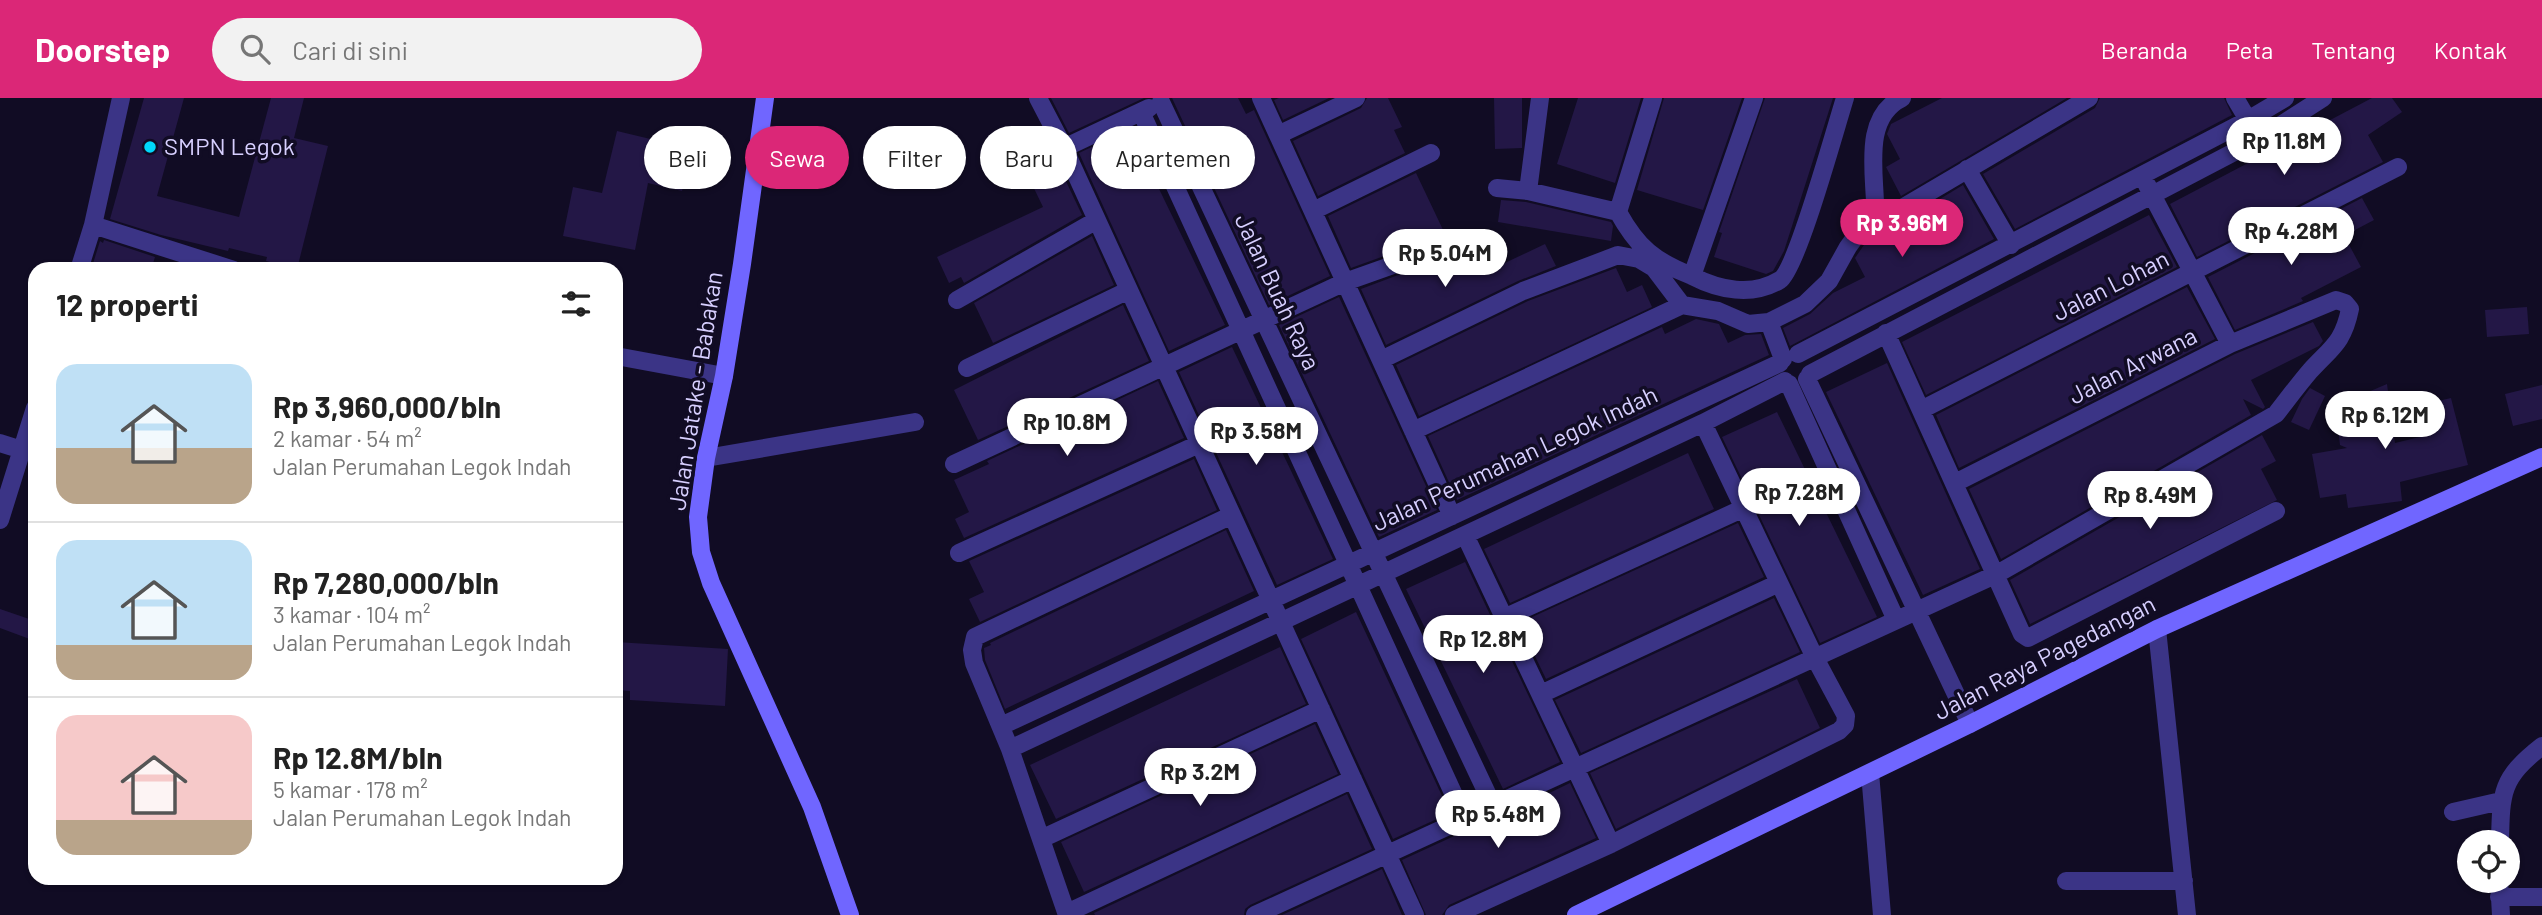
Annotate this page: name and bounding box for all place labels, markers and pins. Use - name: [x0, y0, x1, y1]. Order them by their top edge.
- pin: Rp 11.8M: [2212, 118, 2356, 177]
- place label: SMPN Legok: [164, 131, 295, 160]
- marker: SMPN Legok: [142, 139, 158, 155]
- pin: Rp 3.96M: [1830, 200, 1974, 259]
- pin: Rp 4.28M: [2219, 208, 2363, 267]
- pin: Rp 5.04M: [1373, 230, 1517, 289]
- pin: Rp 6.12M: [2313, 392, 2457, 451]
- pin: Rp 10.8M: [995, 398, 1139, 458]
- pin: Rp 3.58M: [1184, 408, 1328, 467]
- pin: Rp 7.28M: [1727, 468, 1871, 528]
- pin: Rp 8.49M: [2078, 472, 2222, 531]
- pin: Rp 12.8M: [1411, 616, 1555, 675]
- pin: Rp 3.2M: [1135, 748, 1265, 808]
- pin: Rp 5.48M: [1426, 790, 1570, 850]

